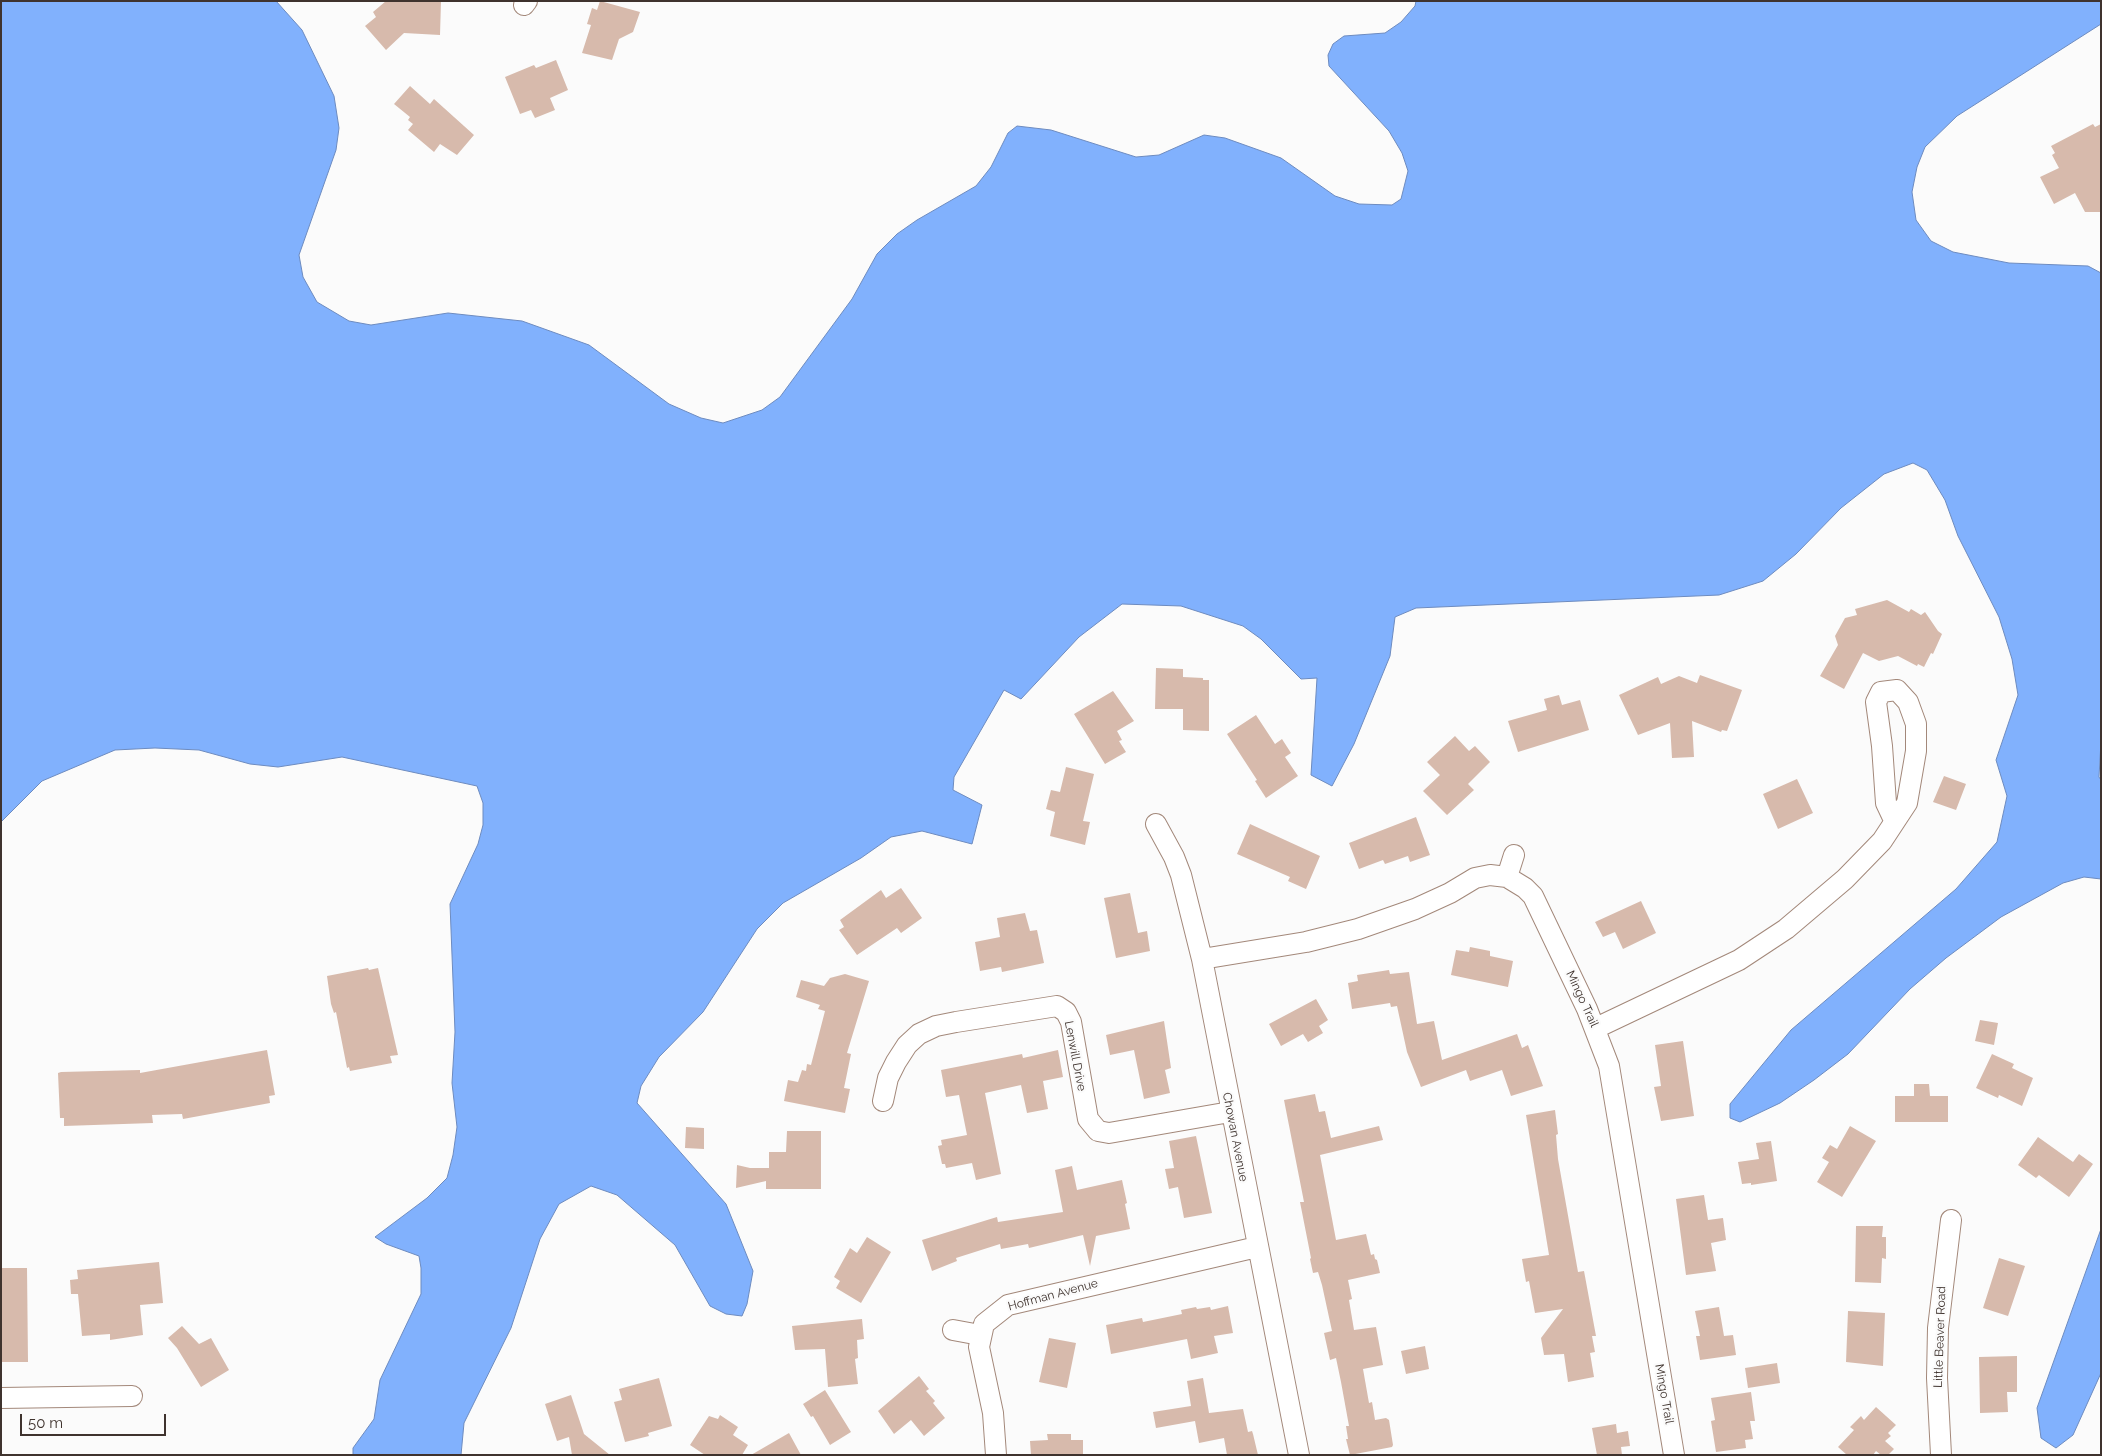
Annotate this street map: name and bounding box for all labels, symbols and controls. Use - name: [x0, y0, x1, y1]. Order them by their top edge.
- street label: Mingo Trail: [1563, 968, 1601, 1030]
- street label: Lenwill Drive: [1061, 1020, 1089, 1092]
- street label: Chowan Avenue: [1219, 1091, 1251, 1183]
- street label: Hoffman Avenue: [1006, 1276, 1100, 1314]
- street label: Little Beaver Road: [1931, 1286, 1949, 1388]
- street label: Mingo Trail: [1652, 1363, 1676, 1425]
- scale bar: [22, 1404, 169, 1436]
- text: 50 m: [28, 1414, 63, 1432]

